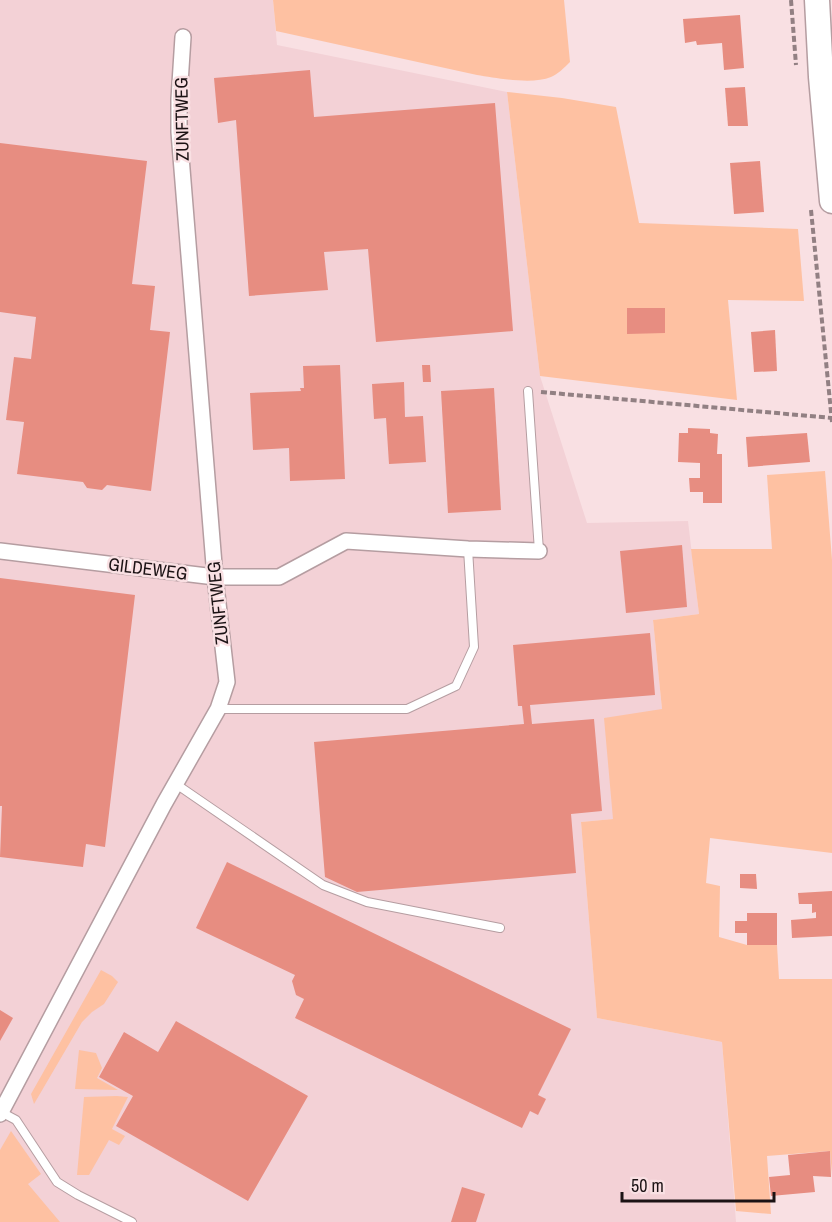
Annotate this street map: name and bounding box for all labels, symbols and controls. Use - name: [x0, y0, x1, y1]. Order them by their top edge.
- street label: ZUNFTWEG: [168, 77, 195, 161]
- street label: GILDEWEG: [107, 551, 189, 586]
- street label: ZUNFTWEG: [201, 560, 234, 646]
- scale bar: [622, 1165, 774, 1203]
- text: 50 m: [631, 1173, 664, 1198]

